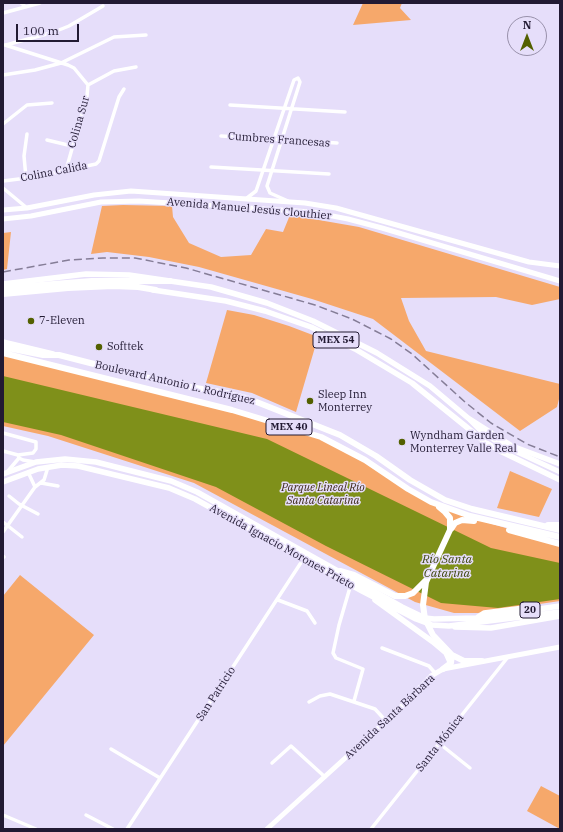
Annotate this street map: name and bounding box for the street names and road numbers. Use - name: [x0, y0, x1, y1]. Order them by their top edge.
- street label: Colina Sur: [65, 94, 93, 150]
- street label: Cumbres Francesas: [227, 130, 331, 150]
- street label: Colina Calida: [19, 159, 89, 185]
- street label: Avenida Manuel Jesús Clouthier: [166, 195, 332, 223]
- road number: MEX 54: [313, 332, 359, 348]
- street label: Boulevard Antonio L. Rodríguez: [94, 358, 256, 408]
- road number: MEX 40: [266, 419, 312, 435]
- street label: Avenida Ignacio Morones Prieto: [207, 501, 357, 593]
- road number: 20: [520, 602, 540, 618]
- street label: San Patricio: [194, 664, 238, 724]
- street label: Avenida Santa Bárbara: [342, 672, 438, 762]
- street label: Santa Mónica: [413, 711, 467, 775]

